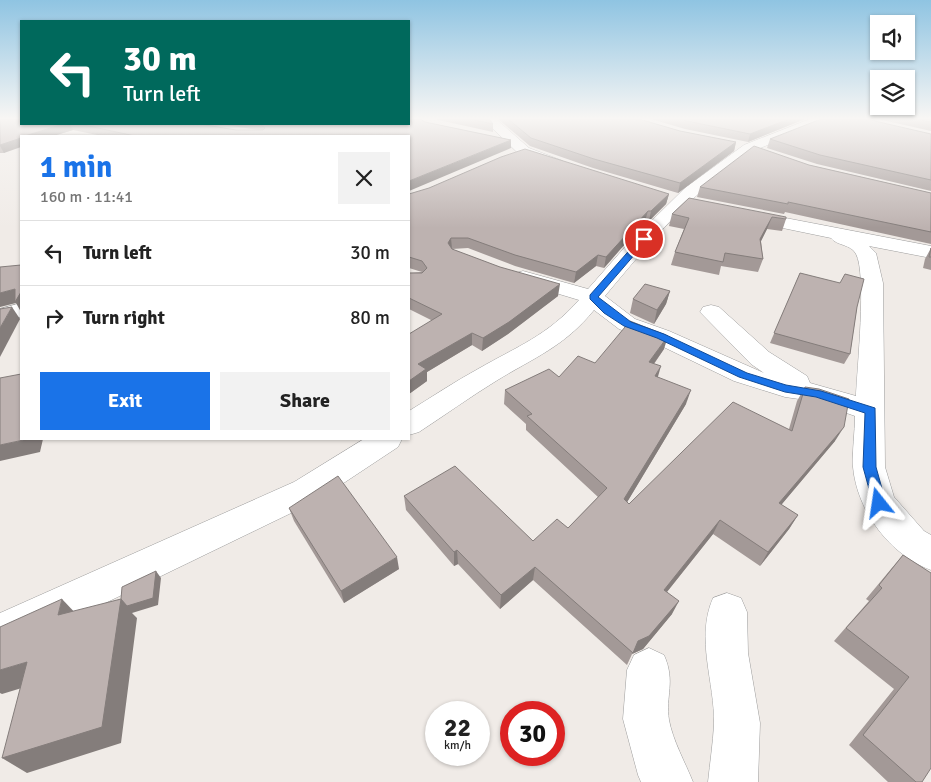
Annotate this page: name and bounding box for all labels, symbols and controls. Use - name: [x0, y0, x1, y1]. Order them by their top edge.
- map controls: [870, 15, 915, 115]
- button: sound: [870, 15, 915, 60]
- text: 30 m: [123, 37, 197, 80]
- icon: left: [40, 40, 105, 105]
- button: layers: [870, 70, 915, 115]
- text: Turn left: [123, 80, 201, 107]
- text: 1 min: [40, 149, 112, 186]
- button: close: [338, 152, 390, 204]
- text: 160 m · 11:41: [40, 187, 133, 207]
- pin: [623, 218, 665, 260]
- icon: arrive: [630, 225, 658, 253]
- icon: left: [40, 239, 68, 267]
- text: Turn left: [83, 241, 152, 265]
- text: 30 m: [350, 241, 390, 265]
- icon: right: [40, 304, 68, 332]
- text: Turn right: [83, 306, 165, 330]
- text: 80 m: [350, 306, 390, 330]
- button: Exit: [40, 372, 210, 430]
- button: Share: [220, 372, 390, 430]
- position arrow: [852, 476, 904, 528]
- speed limit sign: 30: [500, 701, 565, 766]
- text: 22: [444, 712, 471, 743]
- text: km/h: [444, 738, 471, 753]

